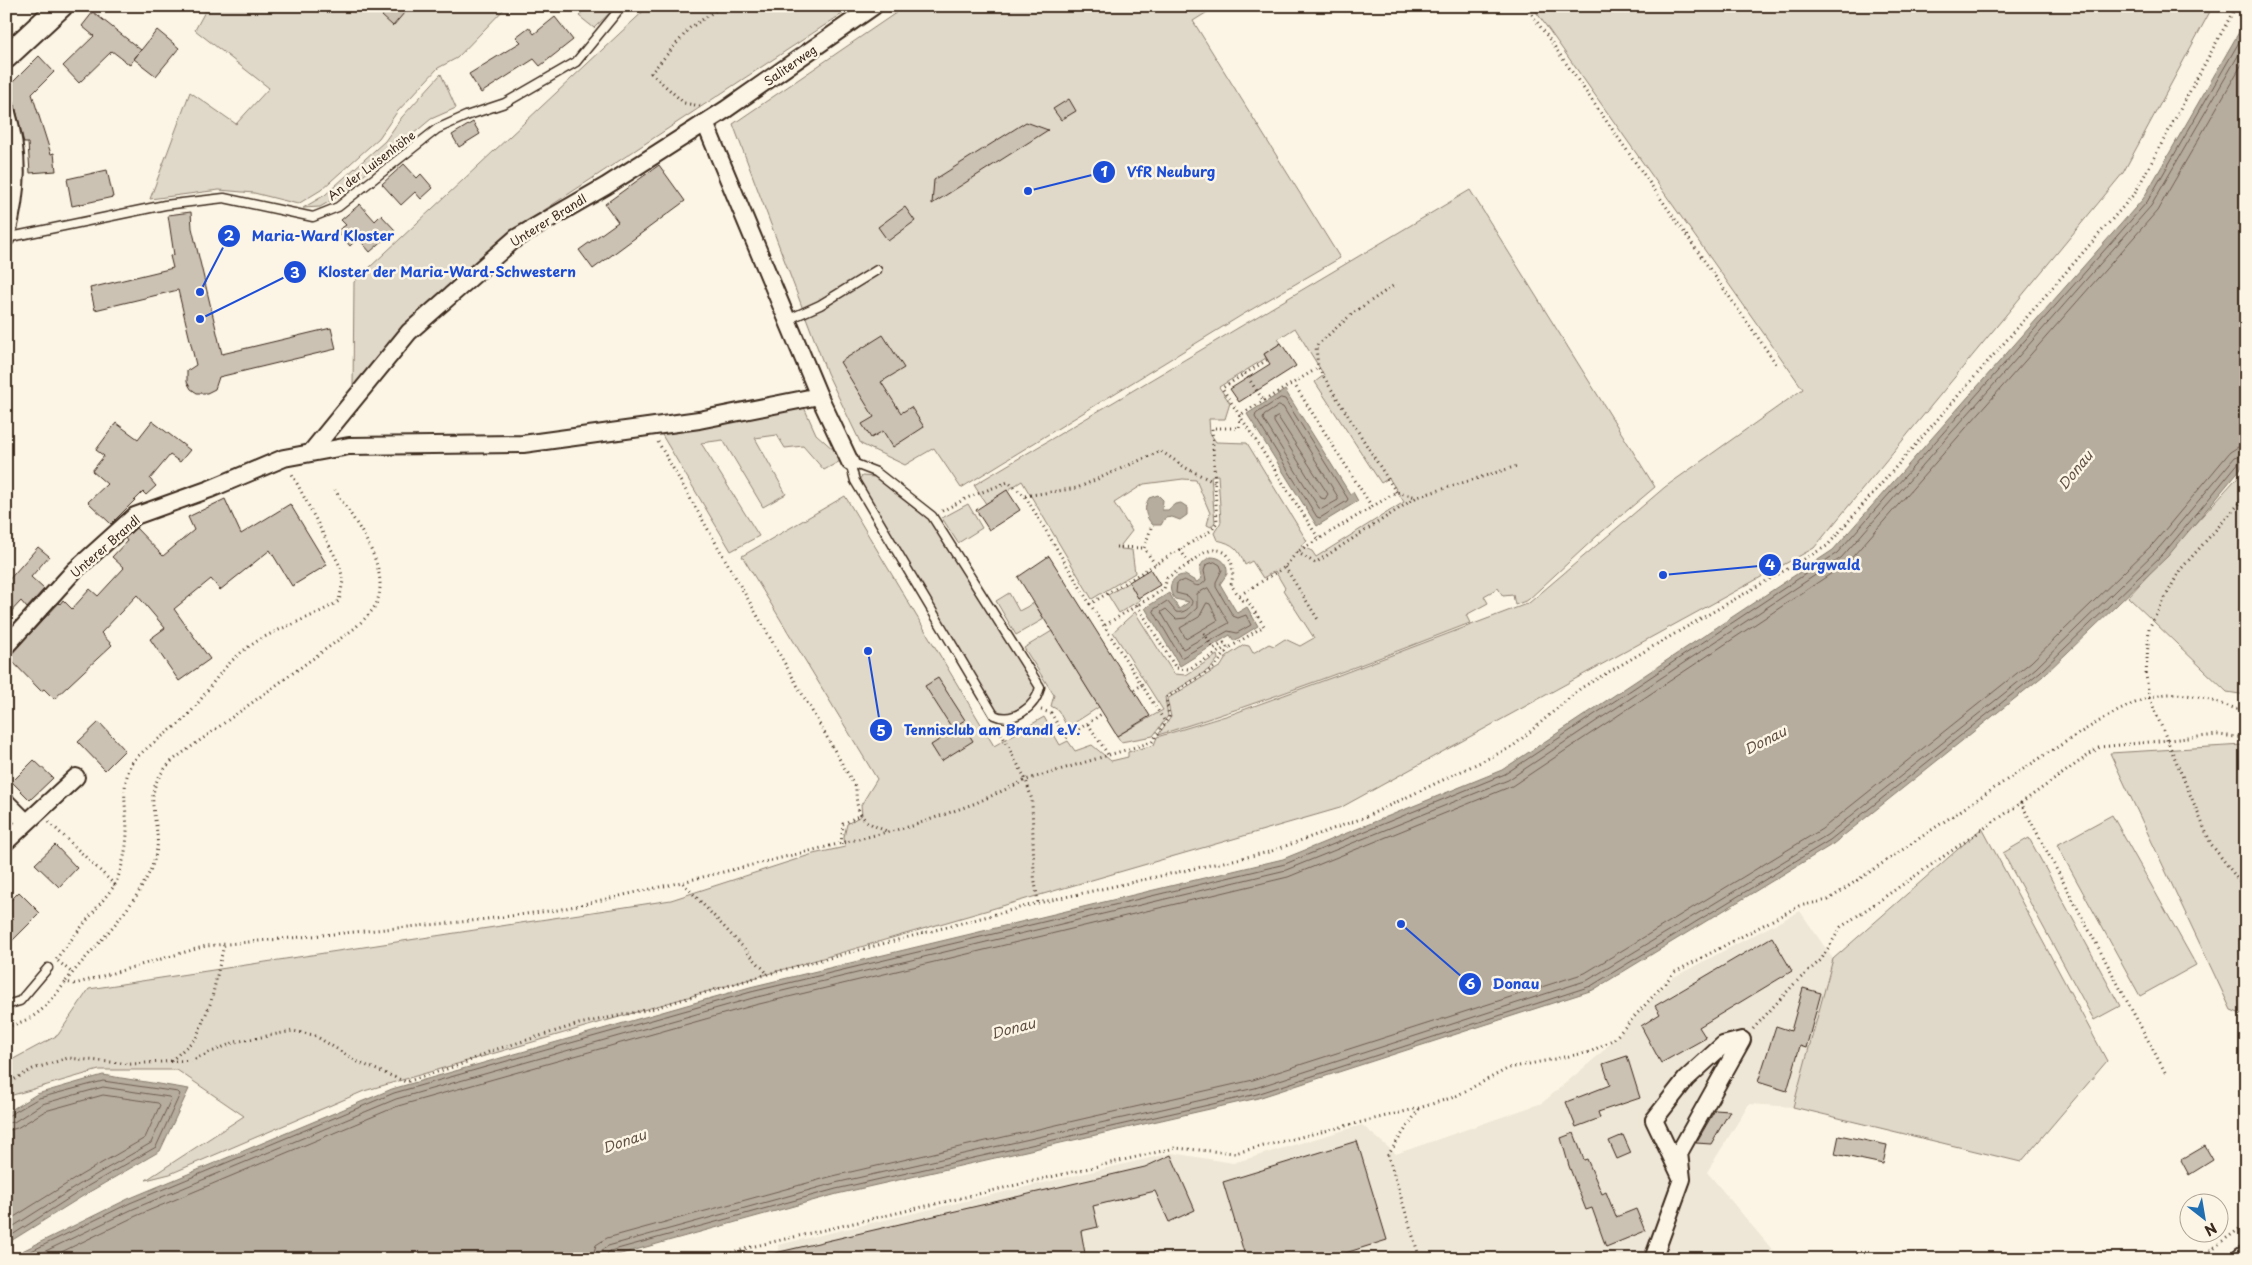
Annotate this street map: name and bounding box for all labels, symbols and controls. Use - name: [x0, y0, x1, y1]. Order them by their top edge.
- street label: Saliterweg: [760, 40, 820, 90]
- street label: An der Luisenhöhe: [323, 126, 419, 204]
- callout: VfR Neuburg: [1091, 158, 1225, 187]
- text: 1: [1100, 159, 1108, 182]
- text: VfR Neuburg: [1127, 161, 1215, 182]
- street label: Unterer Brandl: [506, 189, 590, 251]
- callout: Maria-Ward Kloster: [216, 222, 405, 251]
- text: 2: [224, 223, 235, 246]
- text: Maria-Ward Kloster: [252, 225, 395, 246]
- callout: Kloster der Maria-Ward-Schwestern: [282, 258, 587, 287]
- text: 3: [290, 260, 300, 283]
- text: Kloster der Maria-Ward-Schwestern: [318, 261, 576, 282]
- water label: Donau: [2053, 445, 2098, 494]
- street label: Unterer Brandl: [66, 511, 144, 581]
- callout: Burgwald: [1757, 550, 1871, 579]
- text: 4: [1765, 552, 1775, 575]
- text: Burgwald: [1792, 554, 1861, 575]
- callout: Tennisclub am Brandl e.V.: [868, 716, 1091, 745]
- text: 5: [876, 718, 886, 741]
- text: Tennisclub am Brandl e.V.: [904, 719, 1080, 740]
- water label: Donau: [1740, 720, 1791, 760]
- callout: Donau: [1458, 970, 1549, 999]
- text: 6: [1465, 971, 1476, 994]
- text: Donau: [1493, 973, 1539, 994]
- water label: Donau: [988, 1012, 1039, 1044]
- water label: Donau: [599, 1123, 650, 1158]
- north arrow: [2180, 1192, 2230, 1242]
- text: N: [2201, 1218, 2221, 1241]

